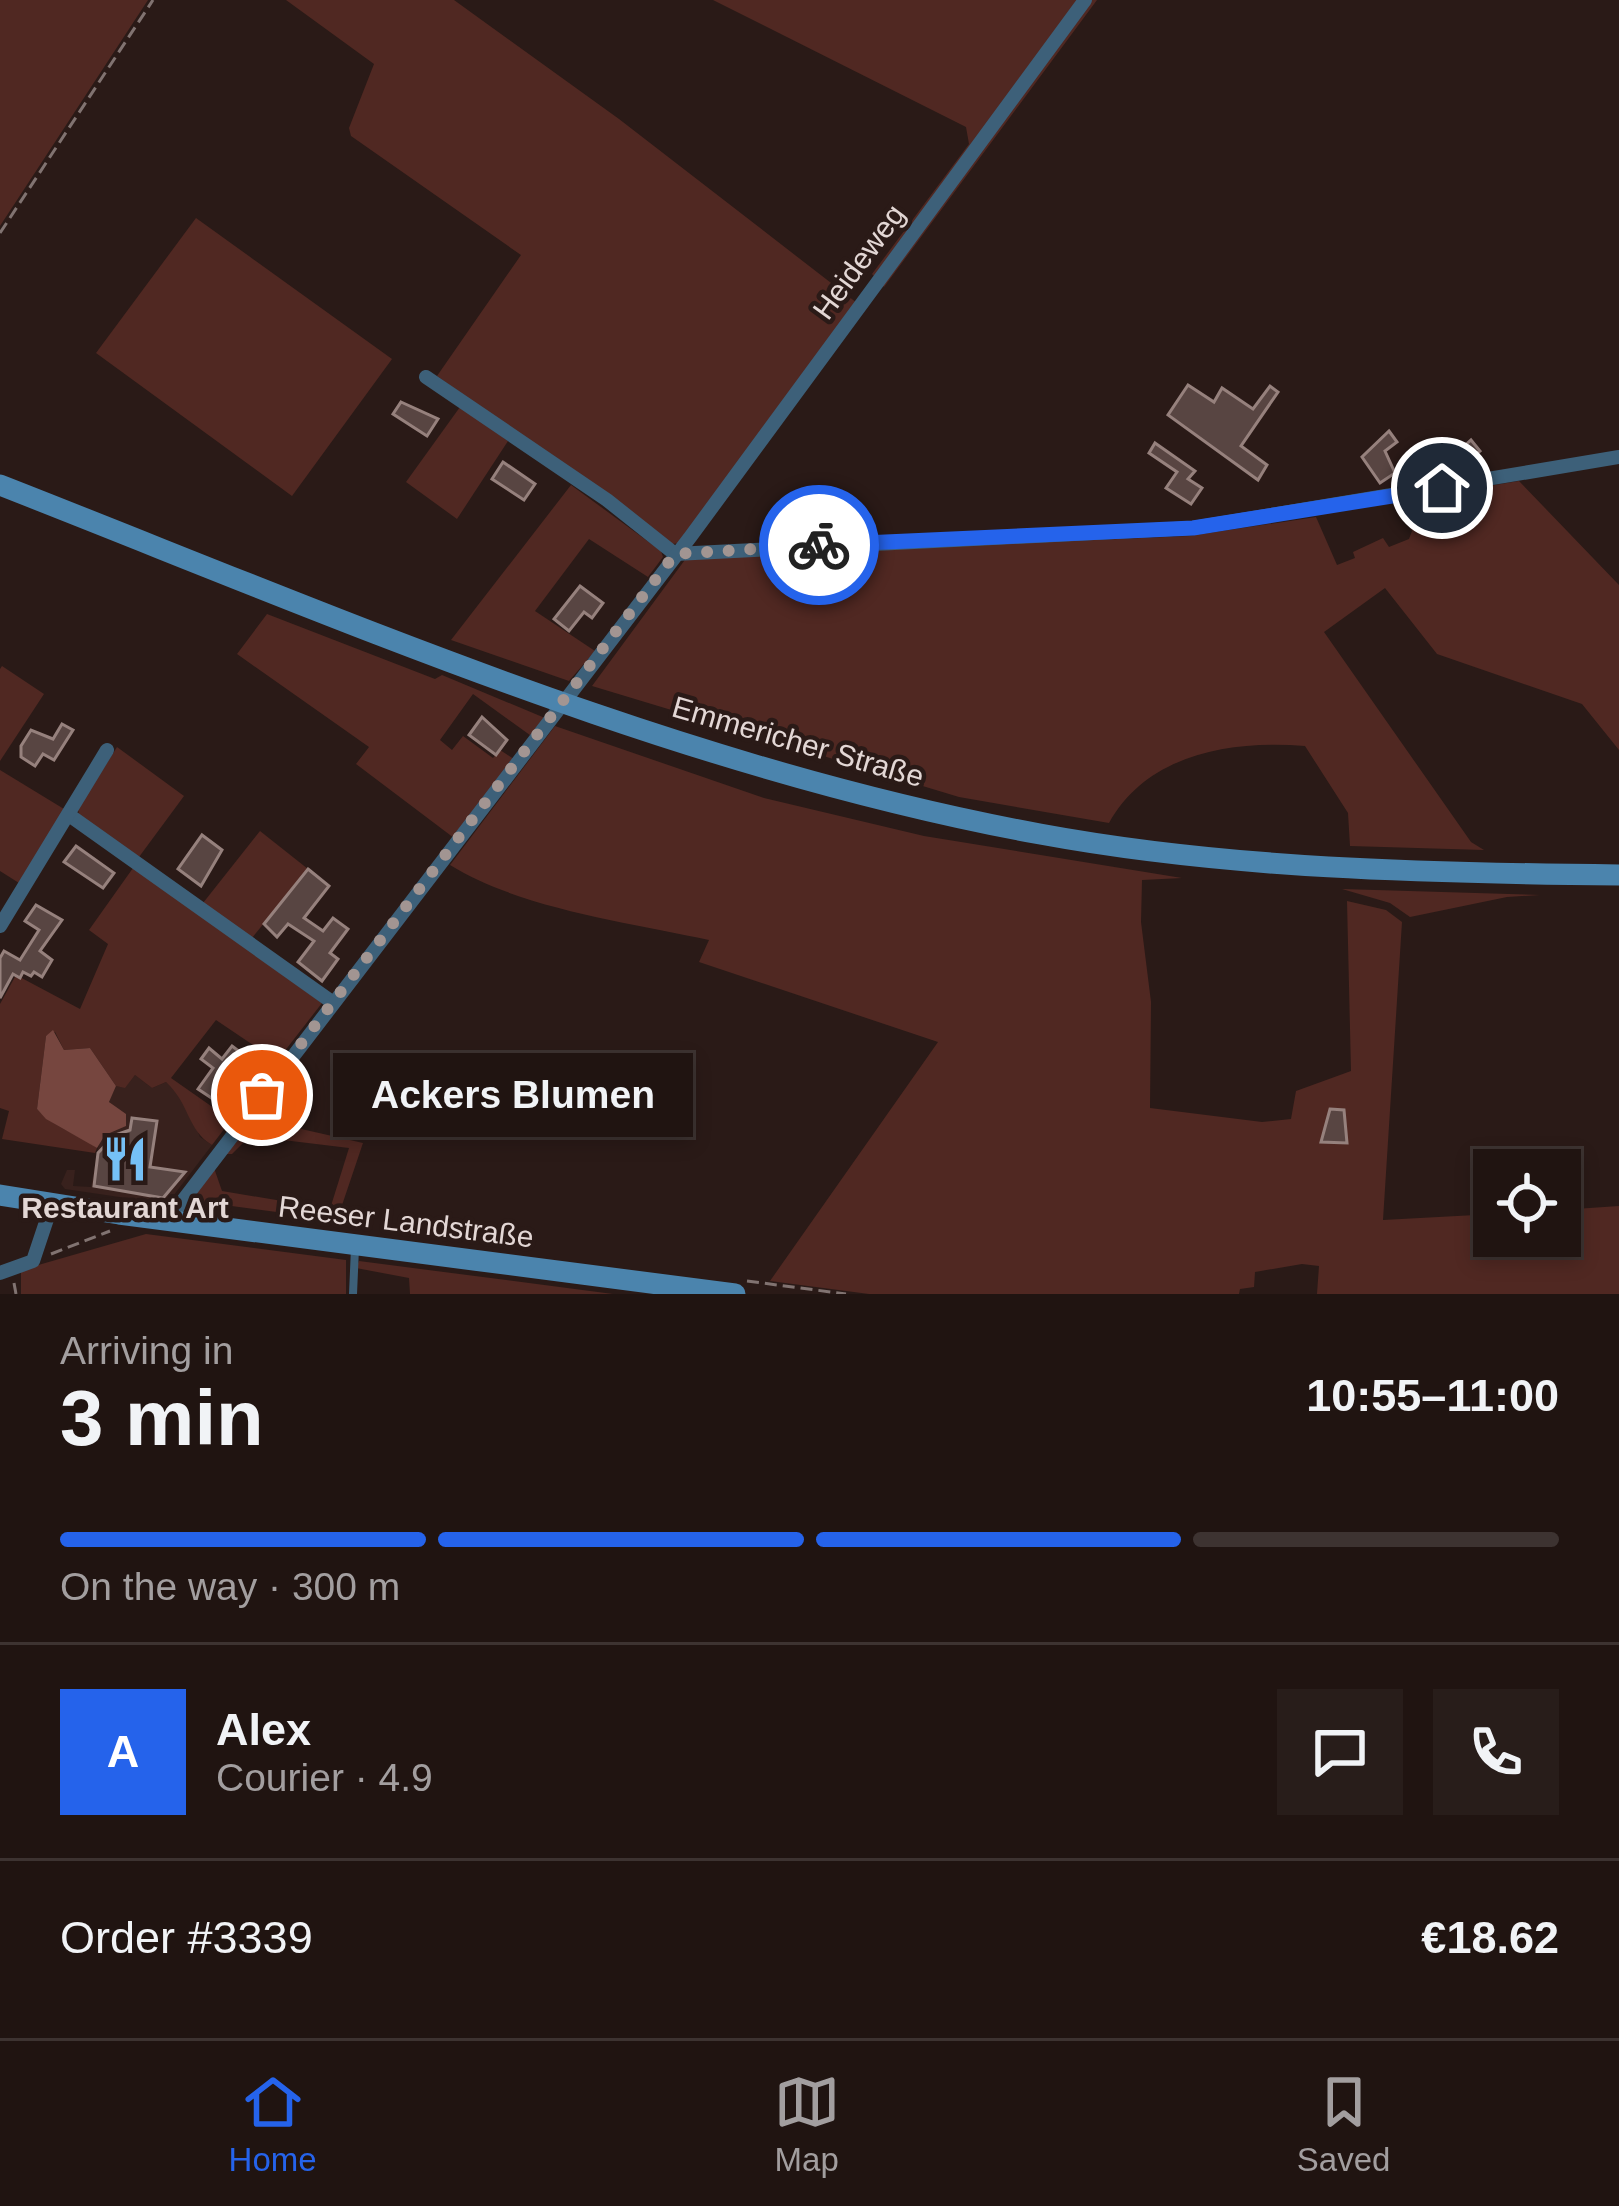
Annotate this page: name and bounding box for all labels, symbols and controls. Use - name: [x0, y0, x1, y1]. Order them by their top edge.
- street label: Heideweg: [806, 198, 911, 325]
- pin: [1391, 437, 1493, 539]
- icon: home: [1409, 455, 1475, 521]
- courier: [759, 485, 879, 605]
- icon: bike: [786, 512, 852, 578]
- street label: Emmericher Straße: [669, 690, 928, 793]
- pin: [211, 1044, 313, 1146]
- callout: Ackers Blumen: [334, 1053, 694, 1137]
- icon: bag: [229, 1062, 295, 1128]
- text: Ackers Blumen: [371, 1073, 655, 1116]
- restaurant icon: Restaurant Art: [100, 1134, 150, 1184]
- map controls: [1473, 1149, 1581, 1257]
- button: locate: [1473, 1149, 1581, 1257]
- street label: Reeser Landstraße: [277, 1189, 536, 1254]
- place label: Restaurant Art: [21, 1191, 229, 1224]
- text: Arriving in: [60, 1329, 233, 1372]
- text: 10:55–11:00: [1306, 1370, 1559, 1421]
- text: 3 min: [60, 1374, 264, 1462]
- text: On the way · 300 m: [60, 1565, 400, 1608]
- button: chat: [1277, 1689, 1403, 1815]
- button: phone: [1433, 1689, 1559, 1815]
- text: Alex: [216, 1704, 311, 1755]
- text: A: [107, 1726, 139, 1777]
- text: Courier · 4.9: [216, 1756, 433, 1799]
- text: Order #3339: [60, 1912, 313, 1963]
- text: €18.62: [1421, 1912, 1559, 1963]
- tab: Home: [229, 2069, 317, 2179]
- tab: Map: [774, 2069, 840, 2179]
- tab: Saved: [1297, 2069, 1390, 2179]

